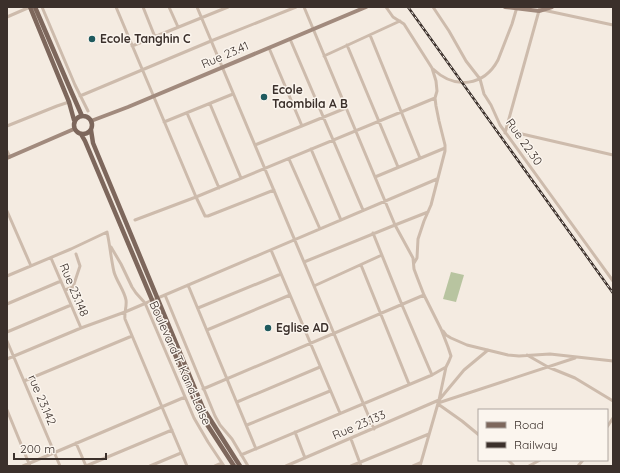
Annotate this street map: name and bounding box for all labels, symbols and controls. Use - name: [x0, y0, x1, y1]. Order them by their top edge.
- place label: Ecole Tanghin C: [100, 31, 191, 46]
- marker: Ecole Tanghin C: [87, 34, 97, 44]
- street label: Rue 23.41: [199, 38, 251, 71]
- place label: Ecole Taombila A B: [272, 82, 348, 111]
- marker: Ecole Taombila A B: [259, 92, 269, 102]
- street label: Rue 22.30: [503, 115, 546, 168]
- street label: Rue 23.148: [57, 261, 92, 319]
- street label: Boulevard T. Kand-Lalse: [146, 298, 215, 427]
- place label: Eglise AD: [276, 320, 329, 335]
- marker: Eglise AD: [263, 323, 273, 333]
- street label: rue 23.142: [25, 372, 60, 428]
- street label: Rue 23.133: [330, 407, 388, 442]
- legend: [478, 409, 608, 461]
- text: Road: [514, 417, 544, 432]
- scale bar: [14, 435, 106, 461]
- text: Railway: [514, 437, 558, 452]
- text: 200 m: [20, 441, 55, 456]

